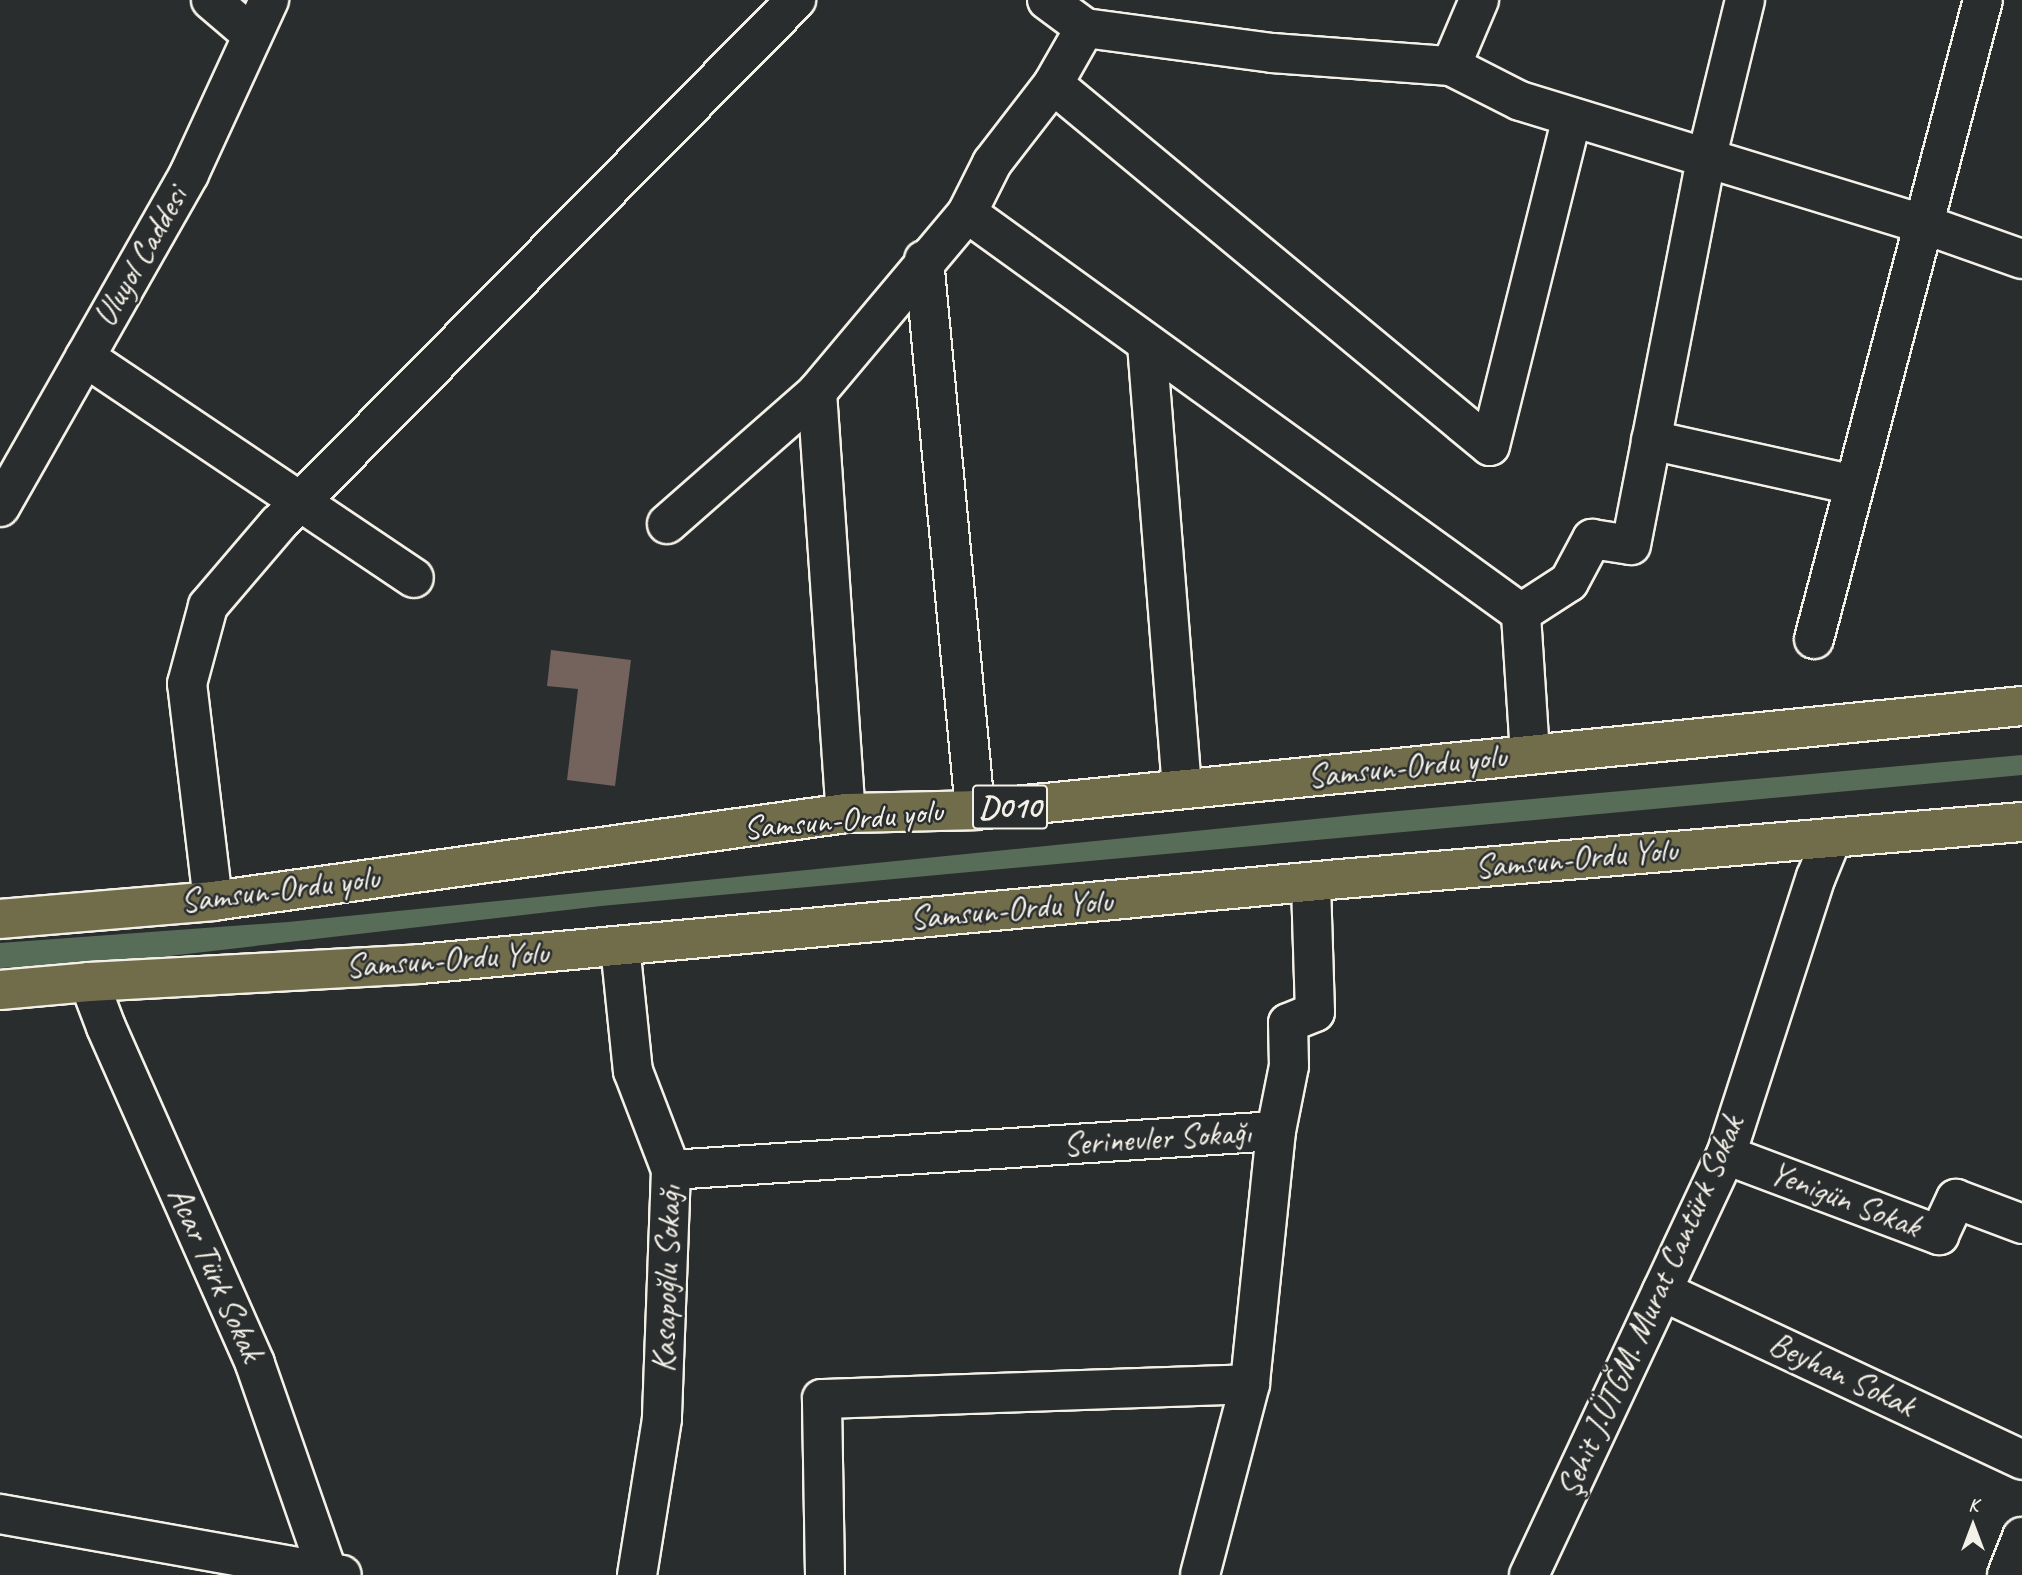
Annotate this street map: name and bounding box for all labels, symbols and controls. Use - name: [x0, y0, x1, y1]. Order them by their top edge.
- street label: Uluyol Caddesi: [85, 180, 197, 334]
- street label: Samsun-Ordu yolu: [1306, 737, 1508, 797]
- road number: D010: [972, 778, 1048, 836]
- street label: Samsun-Ordu yolu: [742, 792, 944, 848]
- street label: Samsun-Ordu Yolu: [1473, 830, 1679, 888]
- street label: Samsun-Ordu yolu: [178, 858, 382, 922]
- street label: Samsun-Ordu Yolu: [908, 881, 1114, 939]
- street label: Samsun-Ordu Yolu: [344, 933, 550, 987]
- street label: Şehit J.ÜTĞM. Murat Cantürk Sokak: [1549, 1110, 1753, 1504]
- street label: Serinevler Sokağı: [1062, 1113, 1252, 1165]
- street label: Yenigün Sokak: [1764, 1153, 1926, 1247]
- street label: Acar Türk Sokak: [159, 1181, 271, 1367]
- street label: Kasapoğlu Sokağı: [644, 1185, 690, 1373]
- street label: Beyhan Sokak: [1763, 1324, 1921, 1426]
- north arrow: [1938, 1491, 2008, 1561]
- text: K: [1968, 1493, 1978, 1517]

